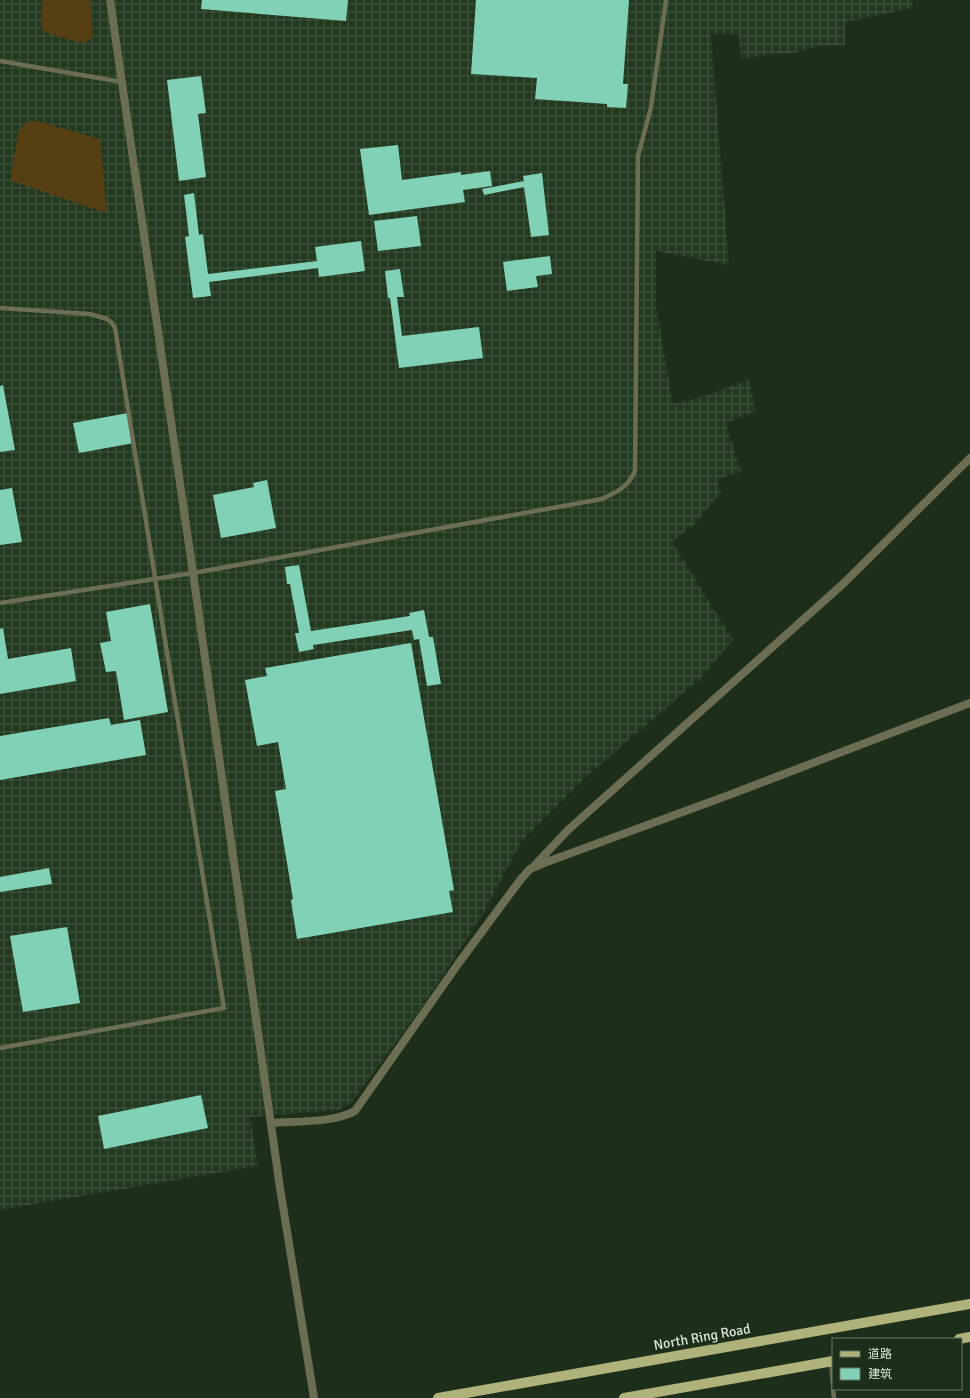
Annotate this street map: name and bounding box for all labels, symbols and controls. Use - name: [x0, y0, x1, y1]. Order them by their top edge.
- street label: North Ring Road: [652, 1320, 752, 1354]
- legend: [832, 1338, 962, 1390]
- text: 道路: [868, 1347, 892, 1362]
- text: 建筑: [868, 1367, 892, 1382]

